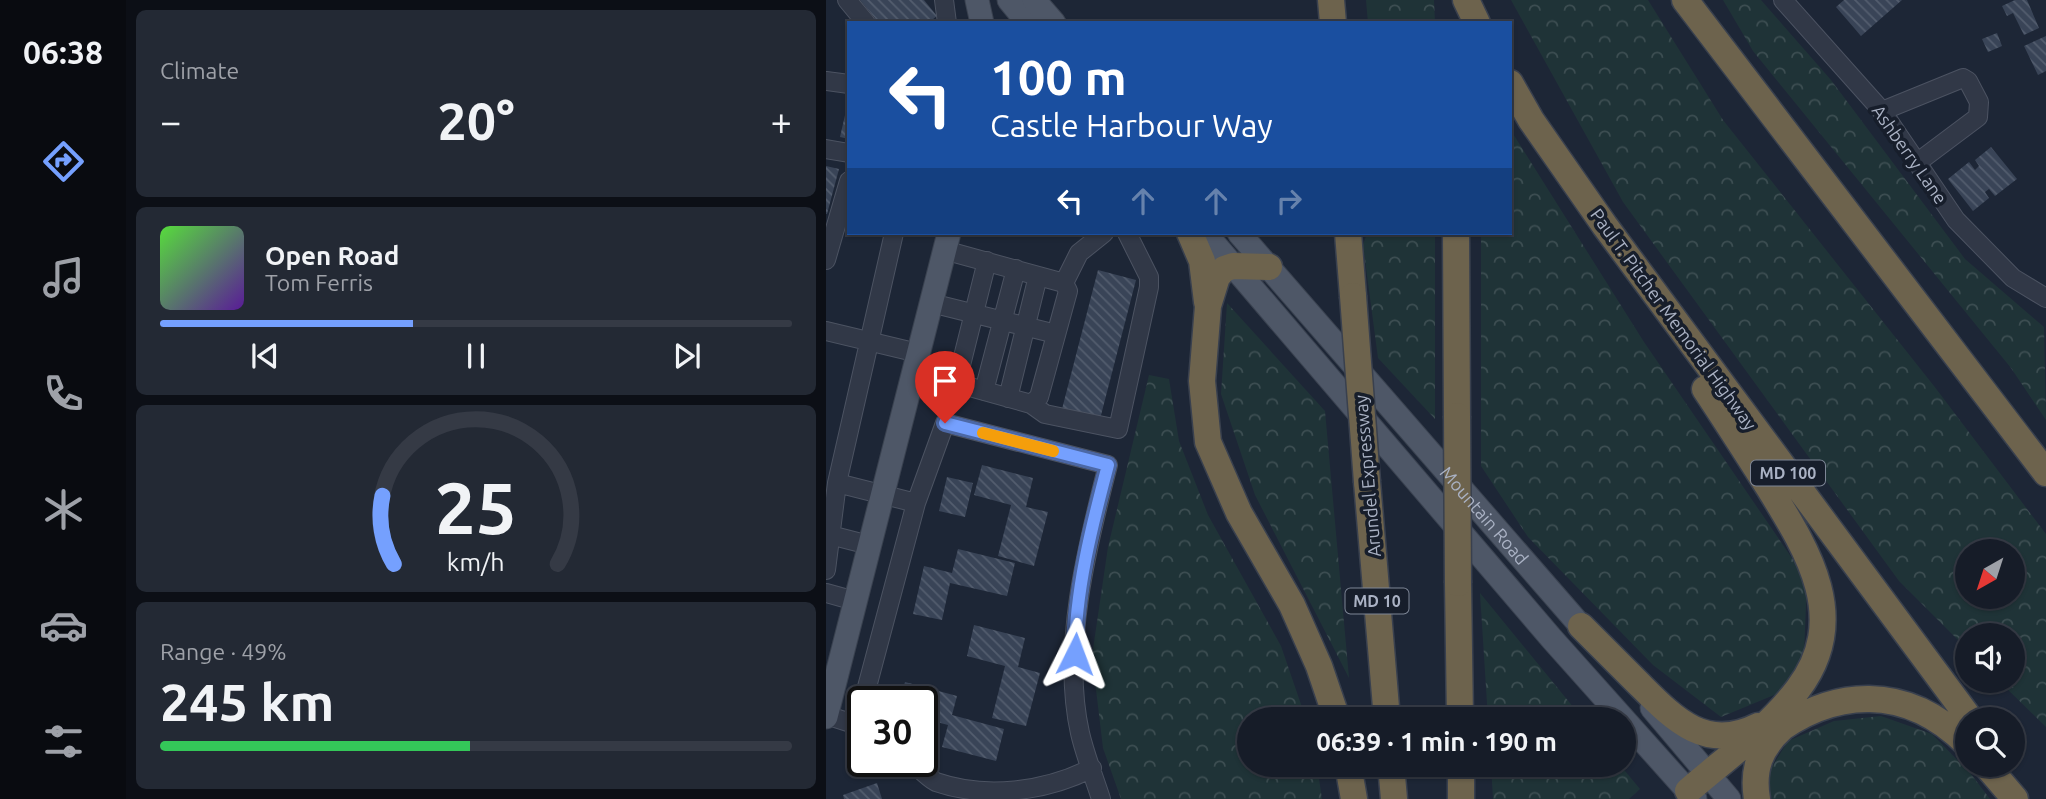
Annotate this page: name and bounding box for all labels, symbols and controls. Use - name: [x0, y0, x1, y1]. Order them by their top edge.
- text: 06:38: [23, 34, 103, 70]
- icon: left: [875, 49, 966, 140]
- text: 100 m: [990, 49, 1127, 104]
- text: Climate: [160, 58, 239, 83]
- text: 20°: [437, 92, 515, 150]
- text: −: [160, 100, 181, 142]
- text: +: [771, 100, 792, 142]
- street label: Ashberry Lane: [1869, 101, 1951, 207]
- text: Castle Harbour Way: [990, 107, 1273, 143]
- icon: directions: [39, 137, 88, 186]
- icon: left: [1051, 182, 1089, 220]
- icon: ahead: [1124, 182, 1162, 220]
- icon: ahead: [1197, 182, 1235, 220]
- icon: right: [1270, 182, 1308, 220]
- street label: Paul T. Pitcher Memorial Highway: [1587, 205, 1761, 434]
- text: Open Road: [265, 241, 399, 270]
- icon: music: [39, 253, 88, 302]
- text: Tom Ferris: [265, 270, 373, 295]
- icon: previous: [246, 337, 284, 375]
- icon: pause: [457, 337, 495, 375]
- icon: next: [668, 337, 706, 375]
- pin: [915, 351, 975, 423]
- icon: arrive: [926, 362, 964, 400]
- icon: phone: [39, 369, 88, 418]
- street label: Arundel Expressway: [1350, 394, 1384, 558]
- road number: MD 100: [1751, 460, 1825, 486]
- street label: Mountain Road: [1436, 462, 1532, 568]
- text: 25: [435, 467, 517, 549]
- icon: climate: [39, 485, 88, 534]
- north arrow: [1955, 539, 2025, 609]
- map controls: [1955, 539, 2025, 777]
- text: km/h: [447, 548, 505, 576]
- road number: MD 10: [1346, 588, 1408, 614]
- icon: car: [39, 601, 88, 650]
- position arrow: [1038, 617, 1112, 691]
- button: sound: [1955, 623, 2025, 693]
- text: Range · 49%: [160, 639, 287, 664]
- text: 245 km: [160, 673, 334, 731]
- speed limit sign: 30: [847, 686, 938, 777]
- button: search: [1955, 707, 2025, 777]
- icon: filters: [39, 717, 88, 766]
- text: 06:39 · 1 min · 190 m: [1316, 727, 1557, 756]

